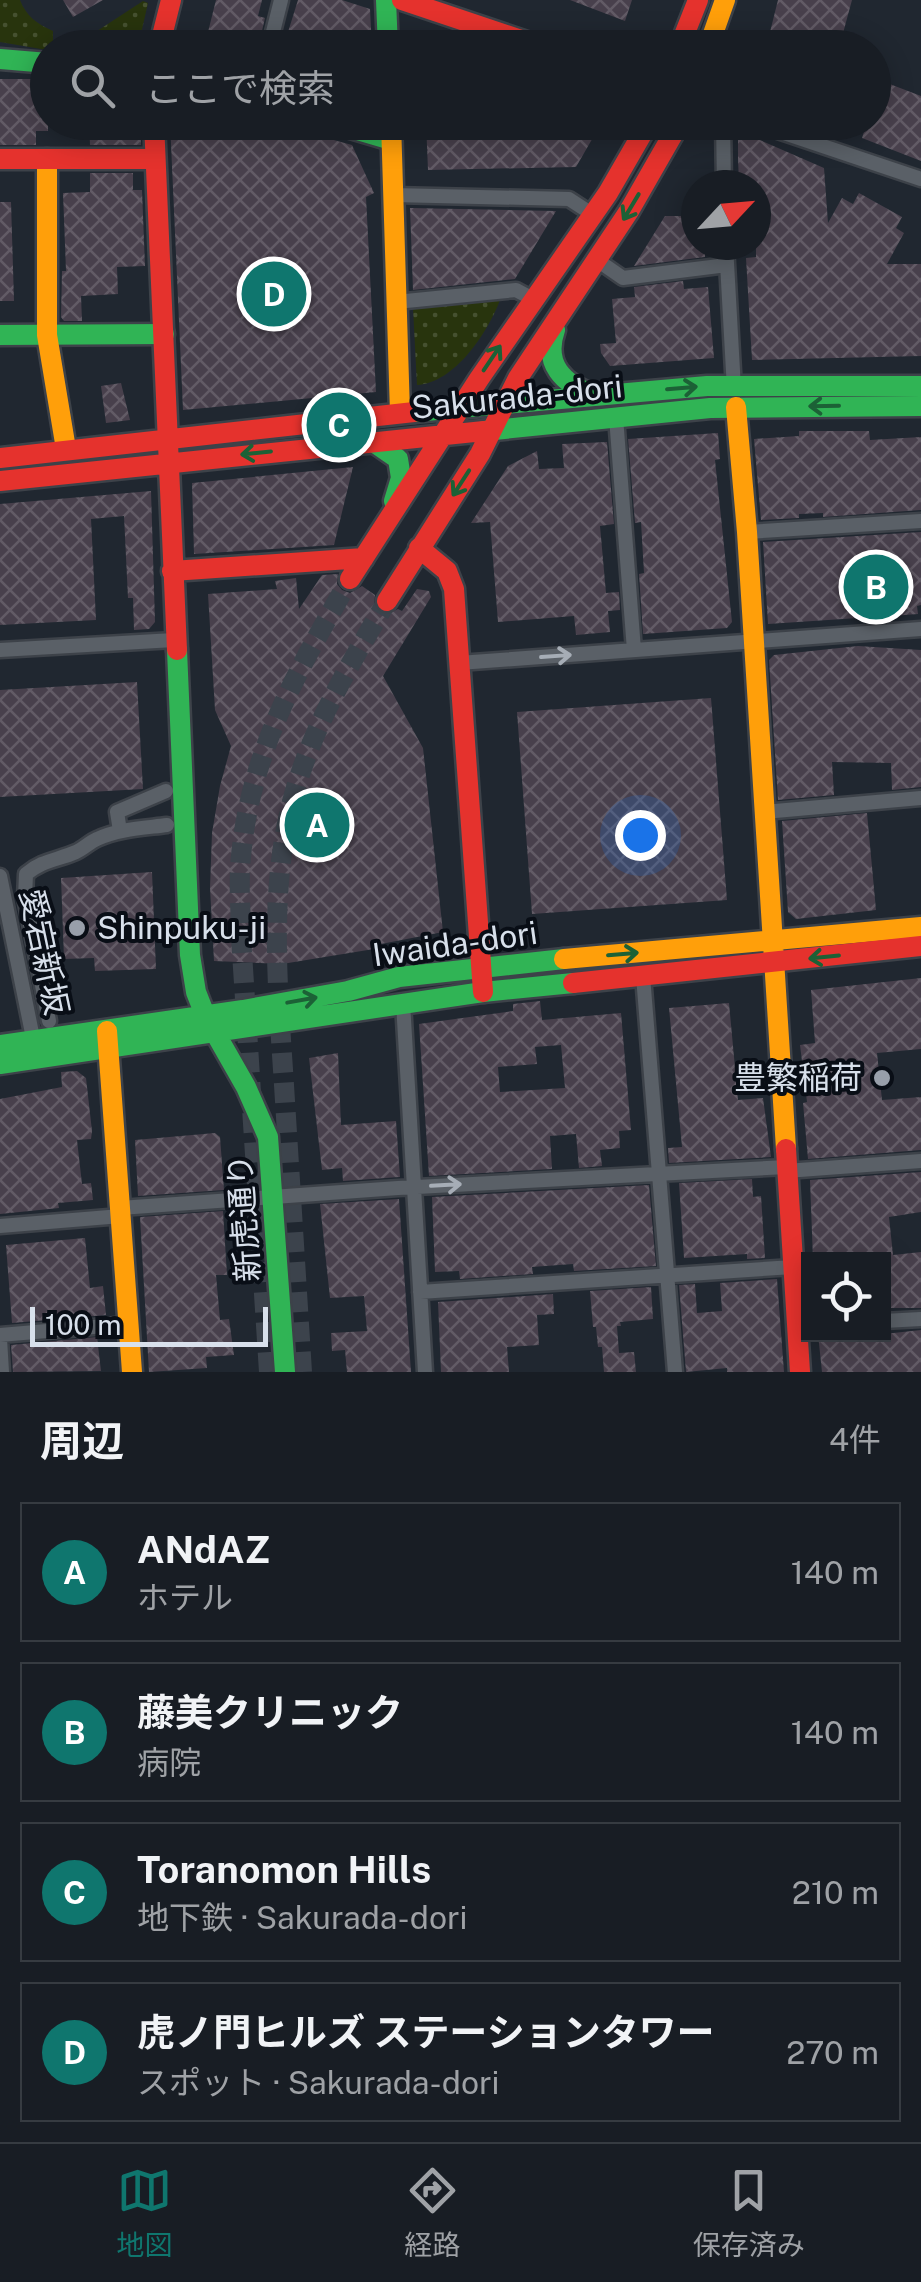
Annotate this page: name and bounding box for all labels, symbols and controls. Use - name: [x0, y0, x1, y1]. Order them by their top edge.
- search box: [30, 30, 891, 140]
- icon: search: [65, 58, 120, 113]
- text: ここで検索: [145, 66, 335, 111]
- north arrow: [681, 170, 771, 260]
- one-way arrow: [621, 192, 641, 221]
- pin: D: [242, 256, 306, 332]
- one-way arrow: [482, 345, 503, 373]
- street label: Sakurada-dori: [410, 367, 624, 426]
- one-way arrow: [666, 378, 698, 397]
- pin: C: [306, 388, 372, 462]
- one-way arrow: [808, 396, 840, 416]
- one-way arrow: [240, 444, 272, 463]
- one-way arrow: [451, 469, 472, 497]
- pin: B: [844, 550, 908, 624]
- one-way arrow: [540, 646, 572, 665]
- pin: A: [284, 788, 350, 862]
- your location: [615, 810, 666, 861]
- street label: 愛宕新坂: [13, 885, 76, 1018]
- place label: Shinpuku-ji: [97, 909, 266, 946]
- street label: Iwaida-dori: [370, 914, 540, 973]
- marker: Shinpuku-ji: [66, 917, 88, 939]
- one-way arrow: [606, 944, 638, 963]
- one-way arrow: [808, 947, 841, 966]
- one-way arrow: [285, 990, 317, 1009]
- place label: 豊繁稲荷: [734, 1059, 862, 1096]
- marker: 豊繁稲荷: [871, 1067, 893, 1089]
- street label: 新虎通り: [221, 1153, 266, 1283]
- one-way arrow: [430, 1175, 462, 1194]
- map controls: [801, 1252, 891, 1342]
- button: locate: [801, 1252, 891, 1342]
- scale bar: [30, 1302, 268, 1346]
- text: 100 m: [45, 1308, 122, 1341]
- text: 周辺: [40, 1416, 124, 1465]
- text: 4件: [829, 1421, 881, 1458]
- text: ANdAZ: [137, 1527, 270, 1572]
- text: A: [63, 1554, 86, 1591]
- text: 140 m: [791, 1554, 879, 1591]
- text: ホテル: [137, 1579, 233, 1616]
- text: 藤美クリニック: [137, 1690, 403, 1735]
- text: B: [64, 1714, 85, 1751]
- text: 140 m: [791, 1714, 879, 1751]
- text: 病院: [137, 1744, 201, 1781]
- text: Toranomon Hills: [137, 1847, 431, 1892]
- text: C: [63, 1874, 86, 1911]
- text: 210 m: [792, 1874, 879, 1911]
- text: 地下鉄 · Sakurada-dori: [137, 1899, 467, 1936]
- text: 虎ノ門ヒルズ ステーションタワー: [137, 2010, 715, 2055]
- text: D: [63, 2034, 86, 2071]
- text: 270 m: [786, 2034, 879, 2071]
- text: スポット · Sakurada-dori: [137, 2064, 499, 2101]
- tab: 地図: [116, 2163, 172, 2263]
- tab: 経路: [404, 2163, 461, 2263]
- tab: 保存済み: [693, 2163, 805, 2263]

